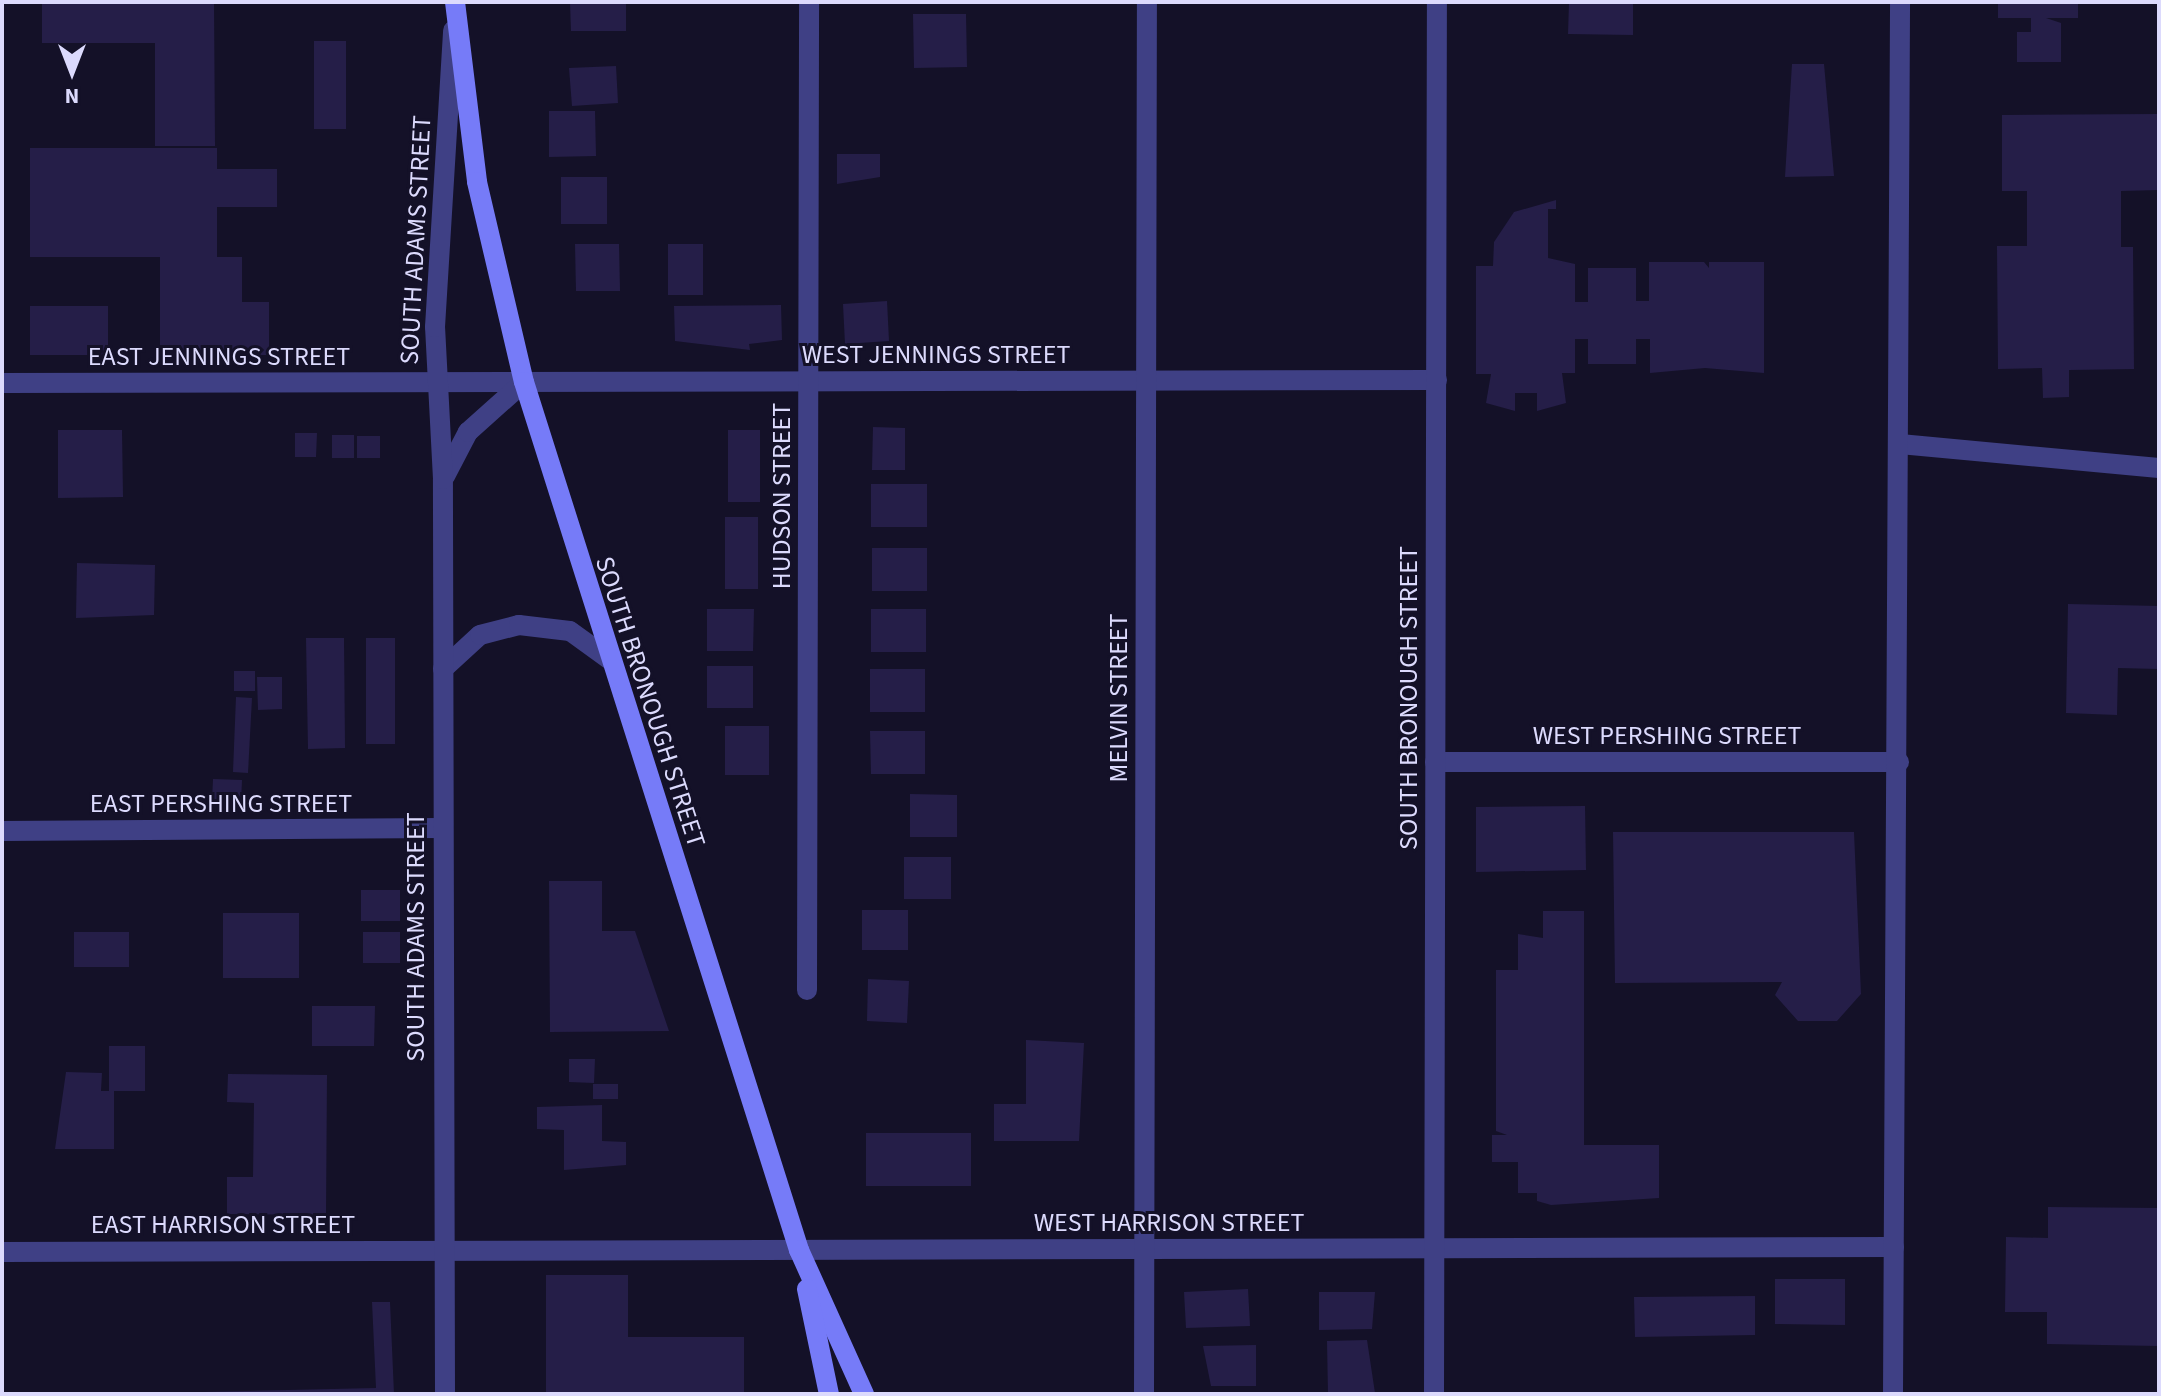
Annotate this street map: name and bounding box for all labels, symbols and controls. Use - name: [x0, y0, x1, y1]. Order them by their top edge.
- north arrow: [32, 32, 112, 112]
- text: N: [65, 80, 79, 112]
- street label: SOUTH ADAMS STREET: [394, 115, 438, 365]
- street label: WEST JENNINGS STREET: [802, 339, 1070, 371]
- street label: EAST JENNINGS STREET: [88, 341, 350, 373]
- street label: HUDSON STREET: [766, 403, 798, 589]
- street label: SOUTH BRONOUGH STREET: [1393, 546, 1425, 850]
- street label: SOUTH BRONOUGH STREET: [588, 553, 712, 851]
- street label: MELVIN STREET: [1103, 614, 1135, 782]
- street label: WEST PERSHING STREET: [1533, 720, 1801, 752]
- street label: EAST PERSHING STREET: [90, 788, 352, 820]
- street label: SOUTH ADAMS STREET: [400, 812, 432, 1062]
- street label: WEST HARRISON STREET: [1034, 1207, 1304, 1239]
- street label: EAST HARRISON STREET: [91, 1209, 355, 1241]

